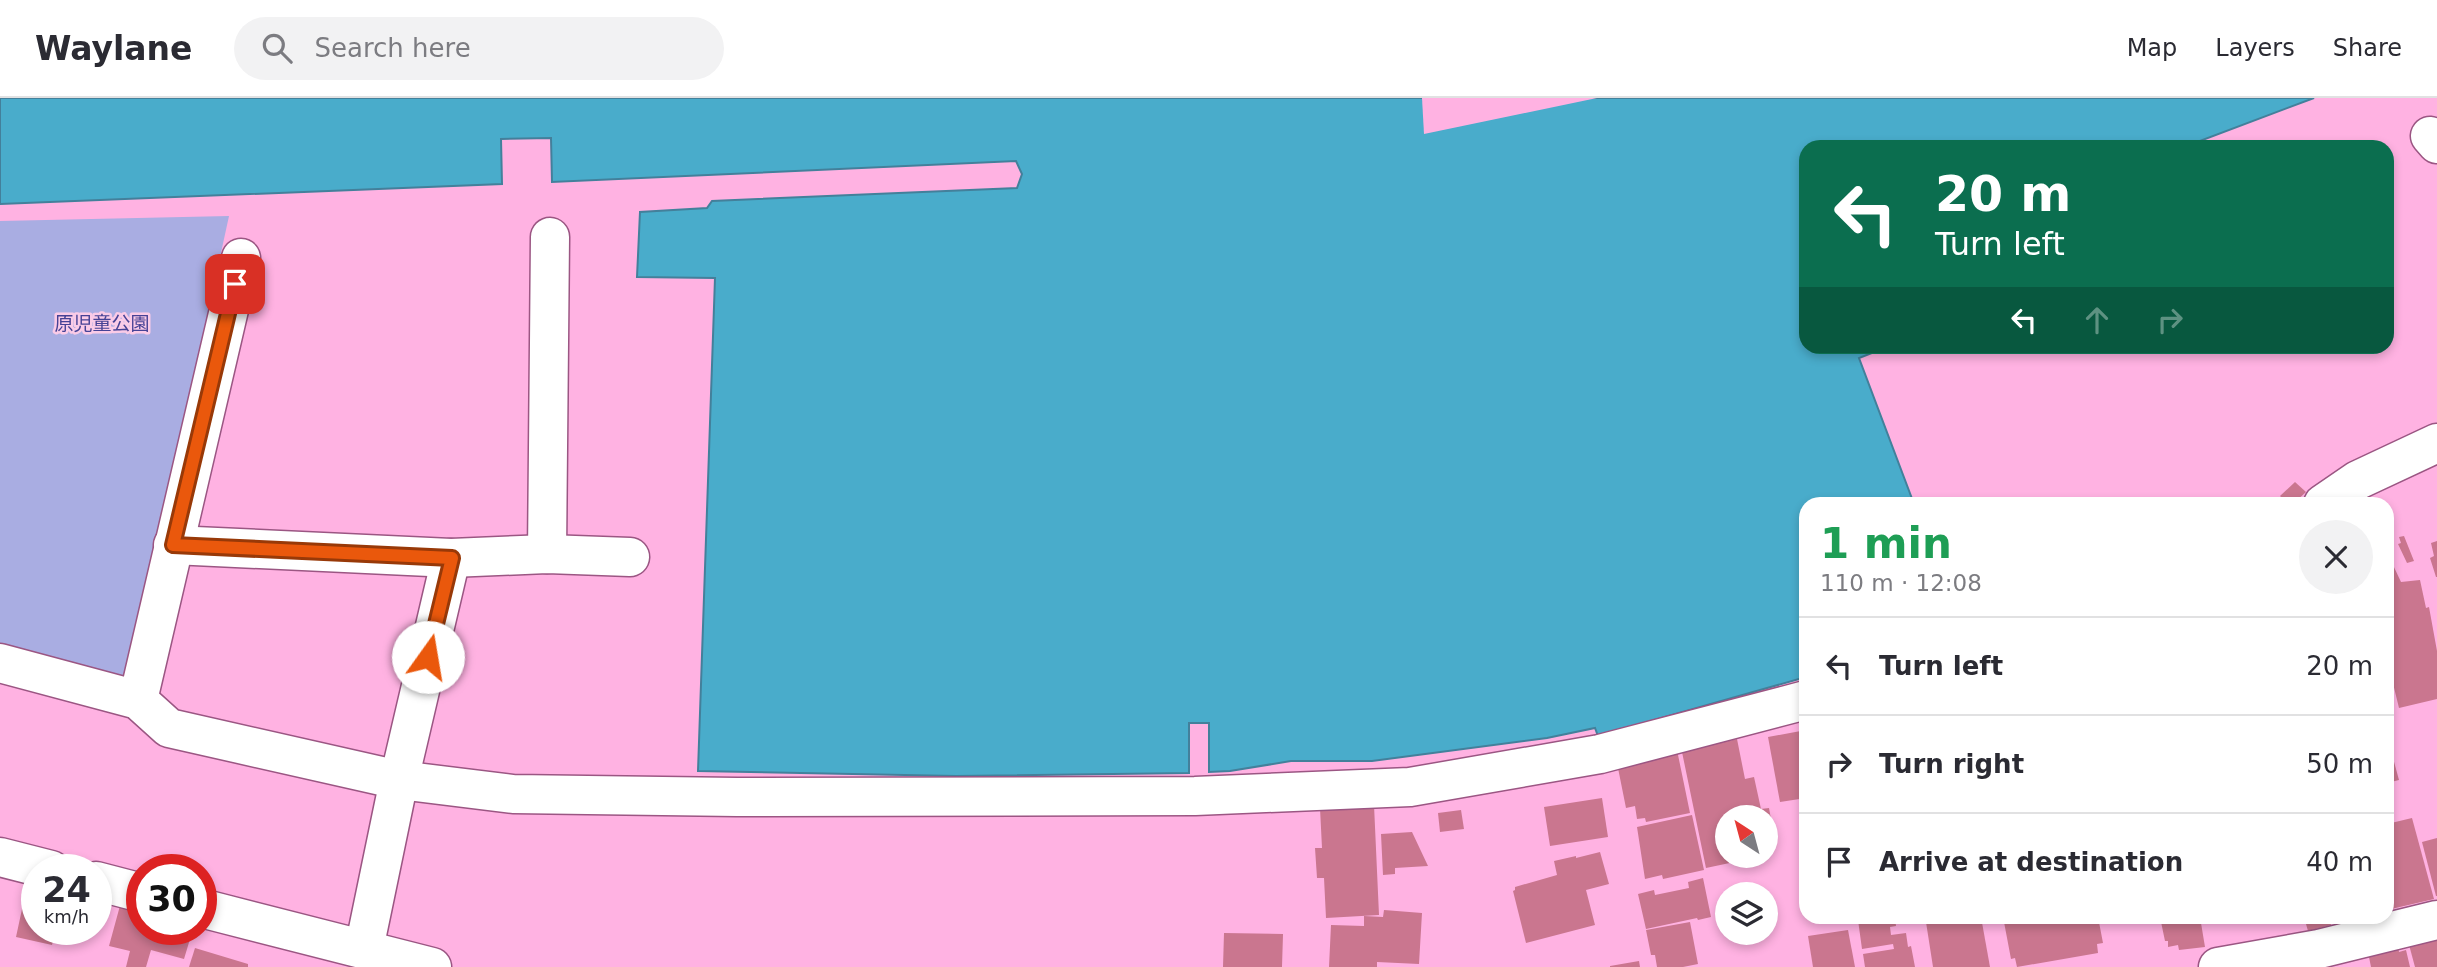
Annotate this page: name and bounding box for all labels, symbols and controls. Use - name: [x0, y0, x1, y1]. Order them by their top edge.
- search box: [234, 17, 724, 80]
- text: Waylane: [35, 29, 192, 68]
- icon: search: [258, 29, 296, 67]
- text: Search here: [314, 33, 471, 63]
- text: Map: [2127, 34, 2177, 62]
- text: Layers: [2215, 34, 2295, 62]
- text: Share: [2333, 34, 2402, 62]
- text: 20 m: [1935, 166, 2071, 223]
- icon: left: [1820, 168, 1911, 259]
- text: Turn left: [1935, 225, 2065, 263]
- pin: [205, 254, 265, 314]
- icon: arrive: [216, 265, 254, 303]
- icon: left: [2005, 301, 2043, 339]
- icon: ahead: [2078, 301, 2116, 339]
- icon: right: [2151, 301, 2189, 339]
- park label: 原児童公園: [54, 312, 150, 334]
- text: 1 min: [1820, 519, 1952, 568]
- button: close: [2299, 520, 2373, 594]
- text: 110 m · 12:08: [1820, 570, 1982, 596]
- position arrow: [391, 620, 465, 694]
- icon: left: [1820, 647, 1858, 685]
- text: Turn left: [1879, 651, 2003, 681]
- text: 20 m: [2306, 651, 2373, 681]
- icon: right: [1820, 745, 1858, 783]
- text: Turn right: [1879, 749, 2024, 779]
- text: 50 m: [2306, 749, 2373, 779]
- north arrow: [1715, 805, 1778, 868]
- map controls: [1715, 805, 1778, 945]
- icon: arrive: [1820, 843, 1858, 881]
- text: Arrive at destination: [1879, 847, 2183, 877]
- text: 40 m: [2306, 847, 2373, 877]
- speed limit sign: 30: [126, 854, 217, 945]
- text: 24: [42, 870, 91, 910]
- button: layers: [1715, 882, 1778, 945]
- text: km/h: [44, 906, 89, 927]

